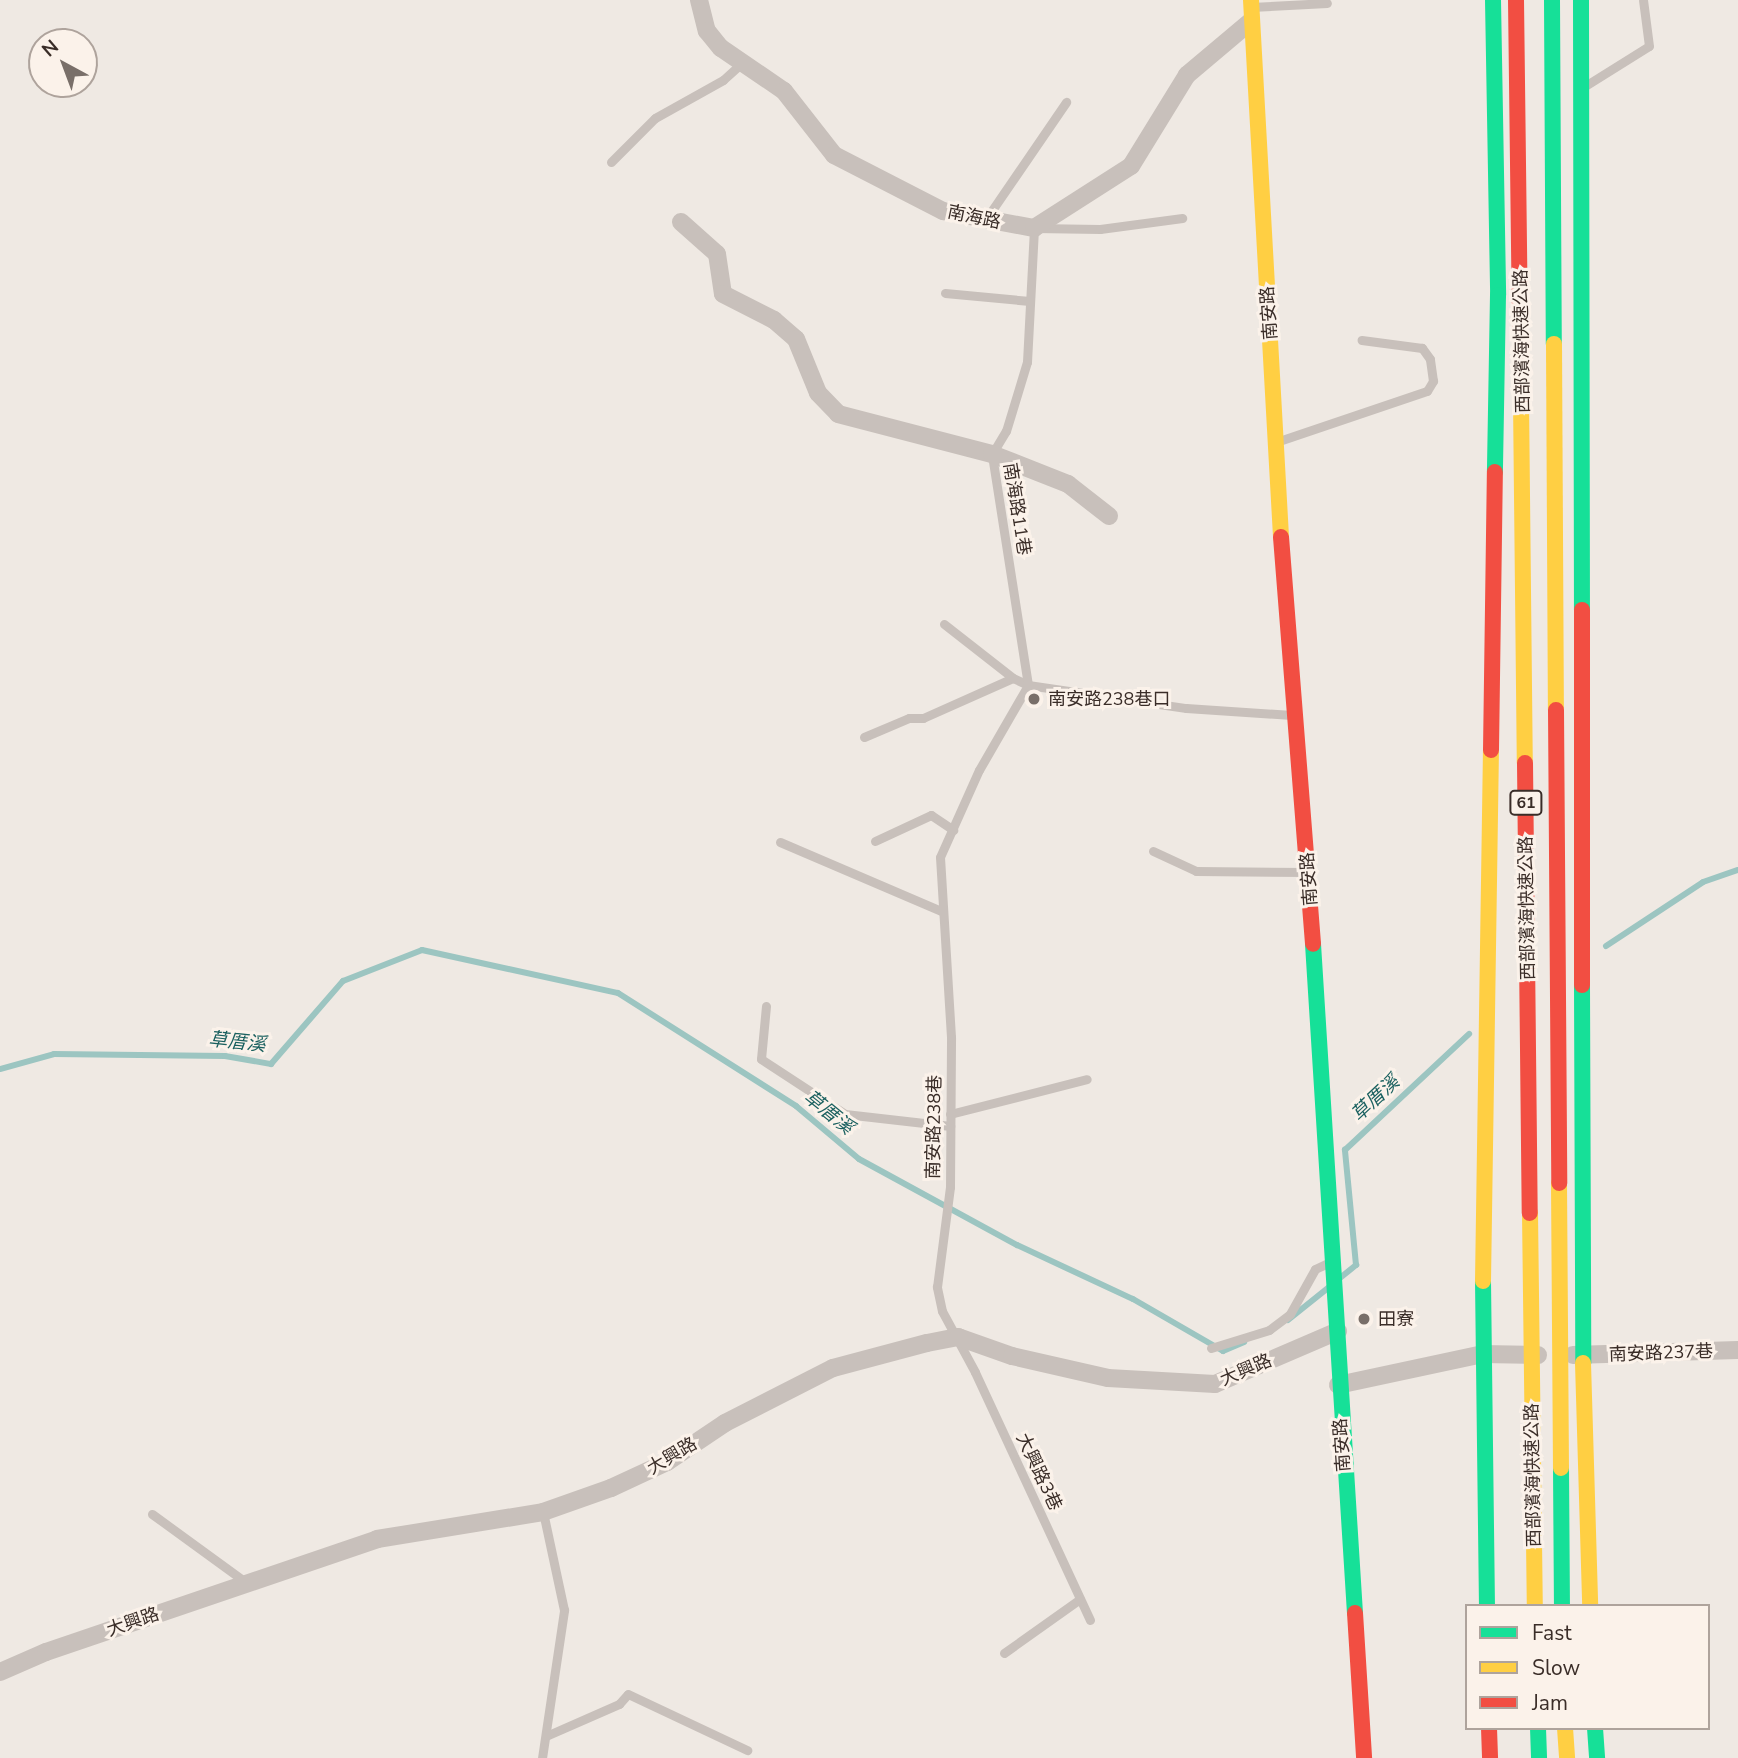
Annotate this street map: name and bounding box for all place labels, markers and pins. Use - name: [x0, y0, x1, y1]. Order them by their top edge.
- place label: 南安路238巷口: [1048, 688, 1170, 710]
- marker: 南安路238巷口: [1026, 691, 1042, 707]
- place label: 田寮: [1378, 1308, 1414, 1330]
- marker: 田寮: [1356, 1311, 1372, 1327]

